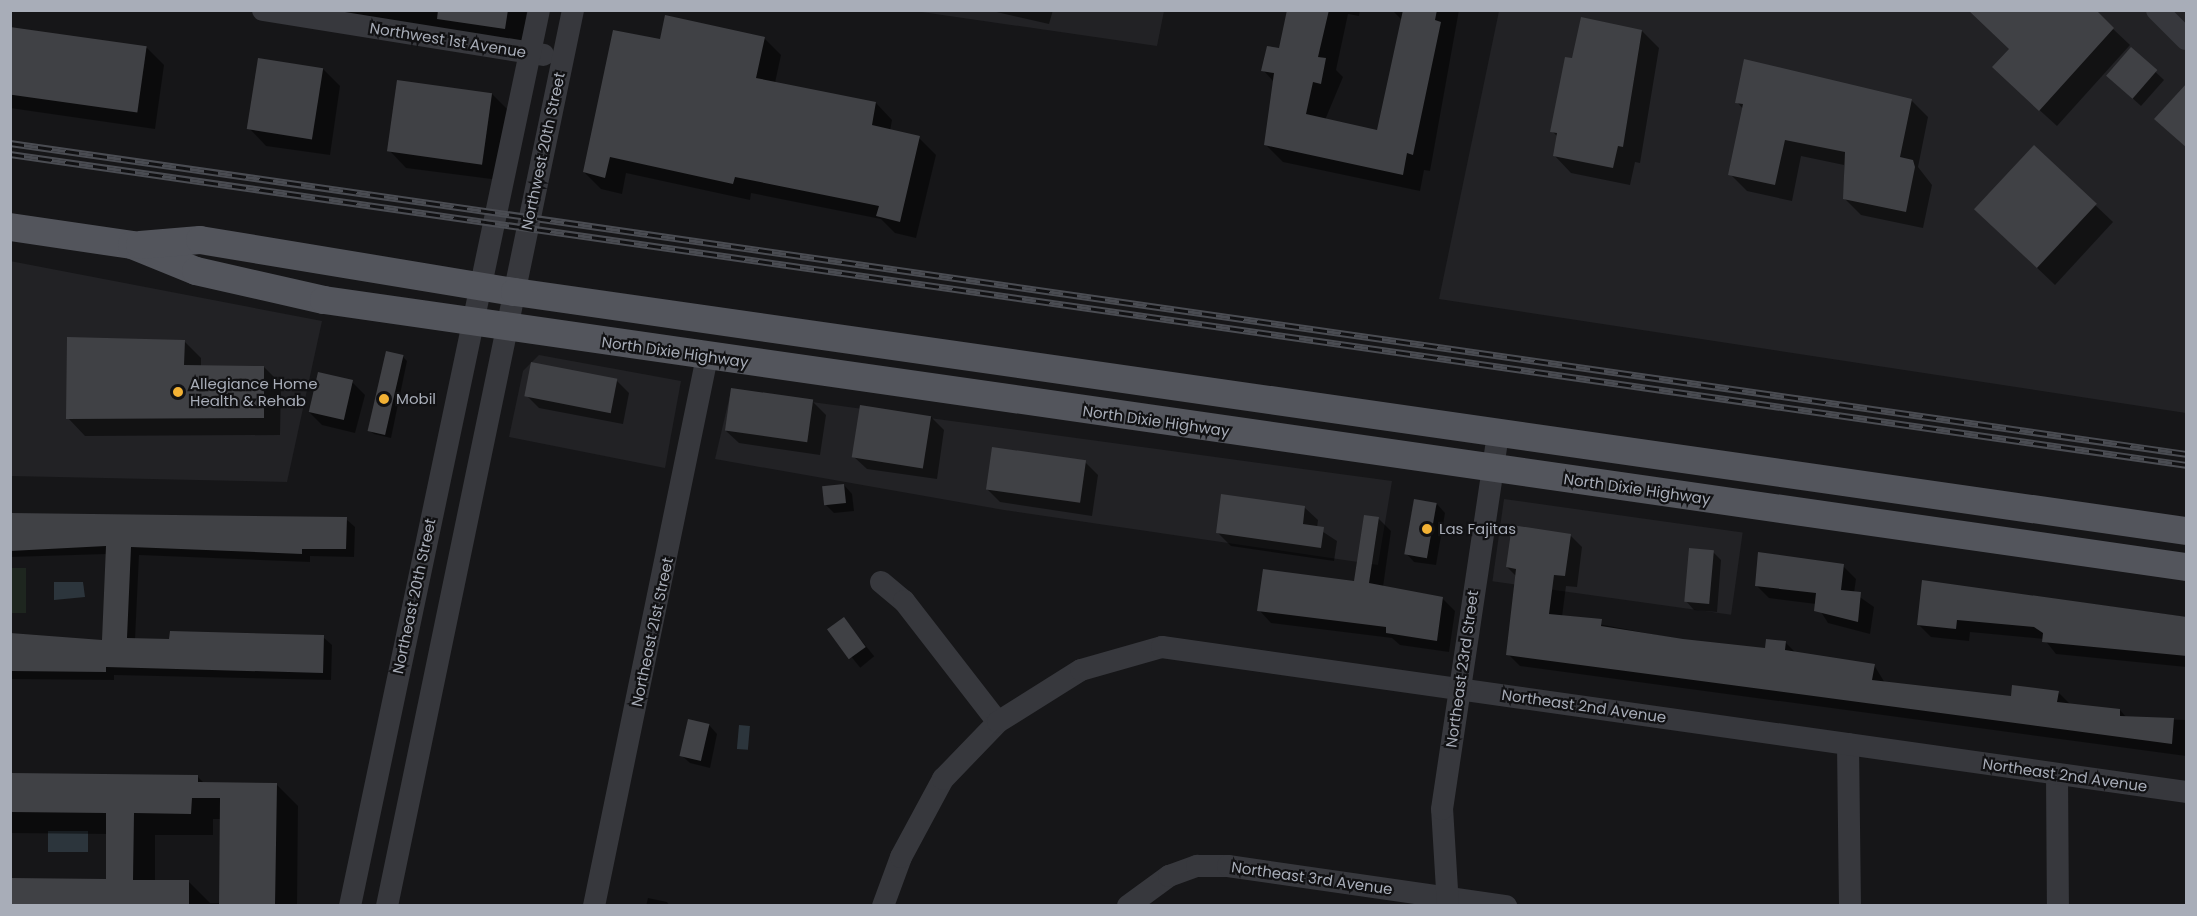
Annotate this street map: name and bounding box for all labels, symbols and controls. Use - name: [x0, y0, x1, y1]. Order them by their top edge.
- street label: Northwest 1st Avenue: [369, 19, 527, 61]
- street label: Northwest 20th Street: [517, 71, 569, 231]
- street label: North Dixie Highway: [600, 333, 750, 371]
- place label: Allegiance Home Health & Rehab: [190, 374, 317, 409]
- marker: Allegiance Home Health & Rehab: [171, 385, 185, 399]
- place label: Mobil: [396, 390, 436, 408]
- marker: Mobil: [377, 392, 391, 406]
- street label: North Dixie Highway: [1081, 402, 1231, 440]
- street label: North Dixie Highway: [1562, 470, 1712, 508]
- street label: Northeast 20th Street: [389, 517, 439, 675]
- place label: Las Fajitas: [1439, 520, 1516, 538]
- marker: Las Fajitas: [1420, 522, 1434, 536]
- street label: Northeast 21st Street: [627, 556, 677, 708]
- street label: Northeast 23rd Street: [1442, 589, 1482, 749]
- street label: Northeast 2nd Avenue: [1500, 686, 1668, 726]
- street label: Northeast 2nd Avenue: [1981, 755, 2149, 795]
- street label: Northeast 3rd Avenue: [1230, 858, 1394, 898]

